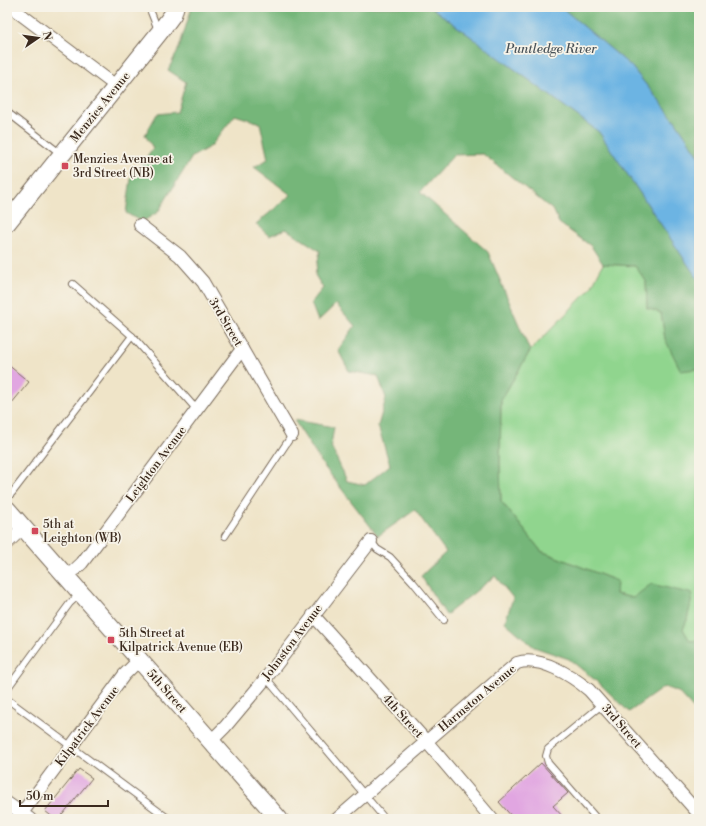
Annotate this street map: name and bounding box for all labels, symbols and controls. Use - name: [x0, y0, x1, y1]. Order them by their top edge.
- north arrow: [18, 18, 58, 58]
- text: N: [39, 30, 55, 42]
- water label: Puntledge River: [504, 41, 597, 57]
- street label: Menzies Avenue: [67, 69, 134, 146]
- place label: Menzies Avenue at 3rd Street (NB): [73, 152, 173, 181]
- marker: Menzies Avenue at 3rd Street (NB): [60, 161, 70, 171]
- street label: 3rd Street: [205, 295, 246, 350]
- street label: Leighton Avenue: [123, 423, 190, 505]
- place label: 5th at Leighton (WB): [43, 517, 122, 546]
- marker: 5th at Leighton (WB): [30, 526, 40, 536]
- street label: Johnston Avenue: [258, 601, 326, 684]
- place label: 5th Street at Kilpatrick Avenue (EB): [119, 626, 243, 655]
- marker: 5th Street at Kilpatrick Avenue (EB): [106, 635, 116, 645]
- street label: Harmston Avenue: [435, 661, 519, 735]
- street label: 5th Street: [143, 666, 190, 717]
- street label: Kilpatrick Avenue: [52, 683, 123, 770]
- street label: 4th Street: [379, 691, 427, 742]
- street label: 3rd Street: [598, 701, 645, 752]
- scale bar: [20, 782, 108, 808]
- text: 50 m: [26, 789, 54, 804]

